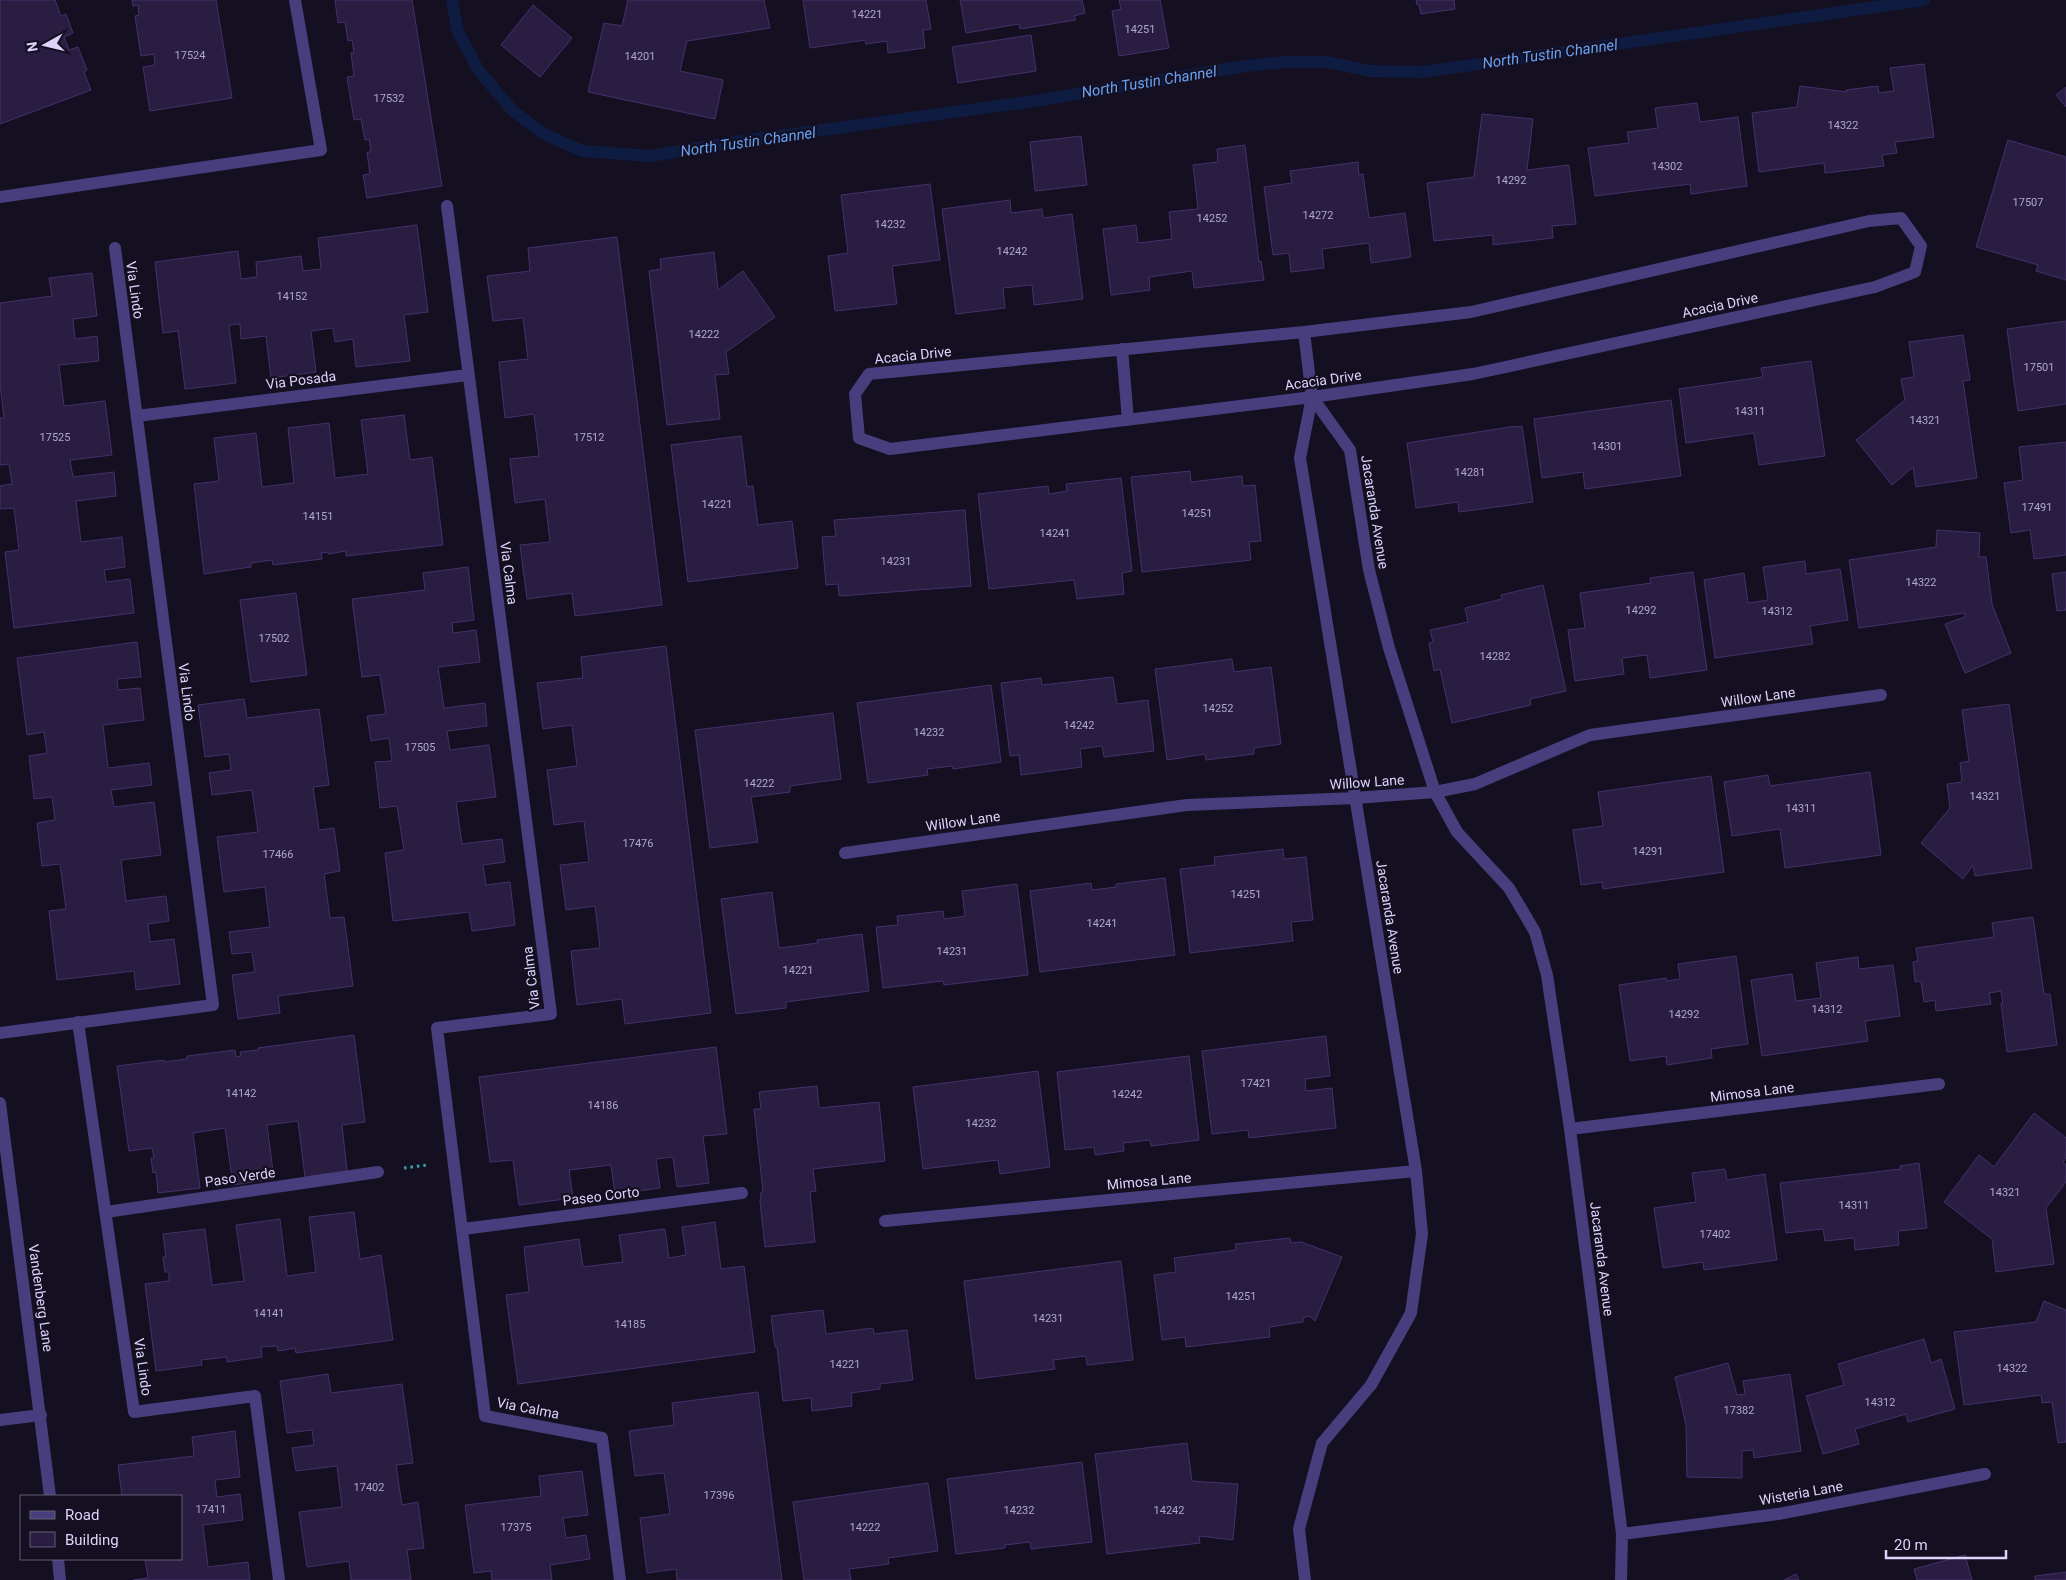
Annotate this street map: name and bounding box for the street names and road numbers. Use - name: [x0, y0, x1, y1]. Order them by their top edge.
- street label: Via Lindo: [123, 260, 147, 320]
- street label: Acacia Drive: [1681, 289, 1759, 321]
- street label: Acacia Drive: [874, 343, 952, 367]
- street label: Acacia Drive: [1284, 367, 1362, 393]
- street label: Via Posada: [265, 368, 337, 392]
- street label: Jacaranda Avenue: [1358, 454, 1392, 570]
- street label: Via Calma: [497, 541, 521, 605]
- street label: Via Lindo: [176, 662, 198, 722]
- street label: Willow Lane: [1720, 684, 1796, 710]
- street label: Willow Lane: [1329, 771, 1405, 793]
- street label: Willow Lane: [925, 808, 1001, 834]
- street label: Jacaranda Avenue: [1373, 859, 1407, 975]
- street label: Via Calma: [519, 946, 543, 1010]
- street label: Mimosa Lane: [1709, 1079, 1795, 1105]
- street label: Paso Verde: [204, 1164, 276, 1190]
- street label: Mimosa Lane: [1106, 1169, 1192, 1193]
- street label: Paseo Corto: [562, 1183, 640, 1209]
- street label: Jacaranda Avenue: [1587, 1201, 1617, 1317]
- street label: Vandenberg Lane: [26, 1243, 56, 1353]
- street label: Via Lindo: [131, 1337, 155, 1397]
- street label: Via Calma: [495, 1394, 561, 1422]
- street label: Wisteria Lane: [1758, 1478, 1844, 1508]

